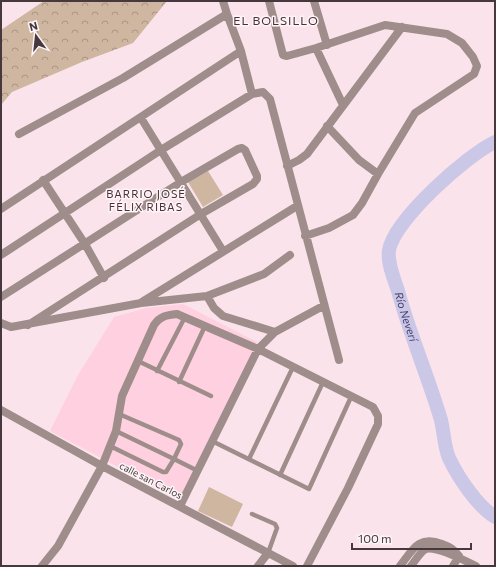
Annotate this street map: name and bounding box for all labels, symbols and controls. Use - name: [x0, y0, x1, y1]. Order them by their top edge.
- district label: EL BOLSILLO: [233, 13, 319, 27]
- north arrow: [16, 16, 56, 56]
- text: N: [28, 19, 39, 33]
- district label: BARRIO JOSÉ FÉLIX RIBAS: [106, 186, 186, 213]
- water label: Río Neverí: [393, 290, 421, 345]
- street label: calle san Carlos: [118, 459, 185, 501]
- scale bar: [352, 525, 471, 551]
- text: 100 m: [358, 531, 392, 545]

